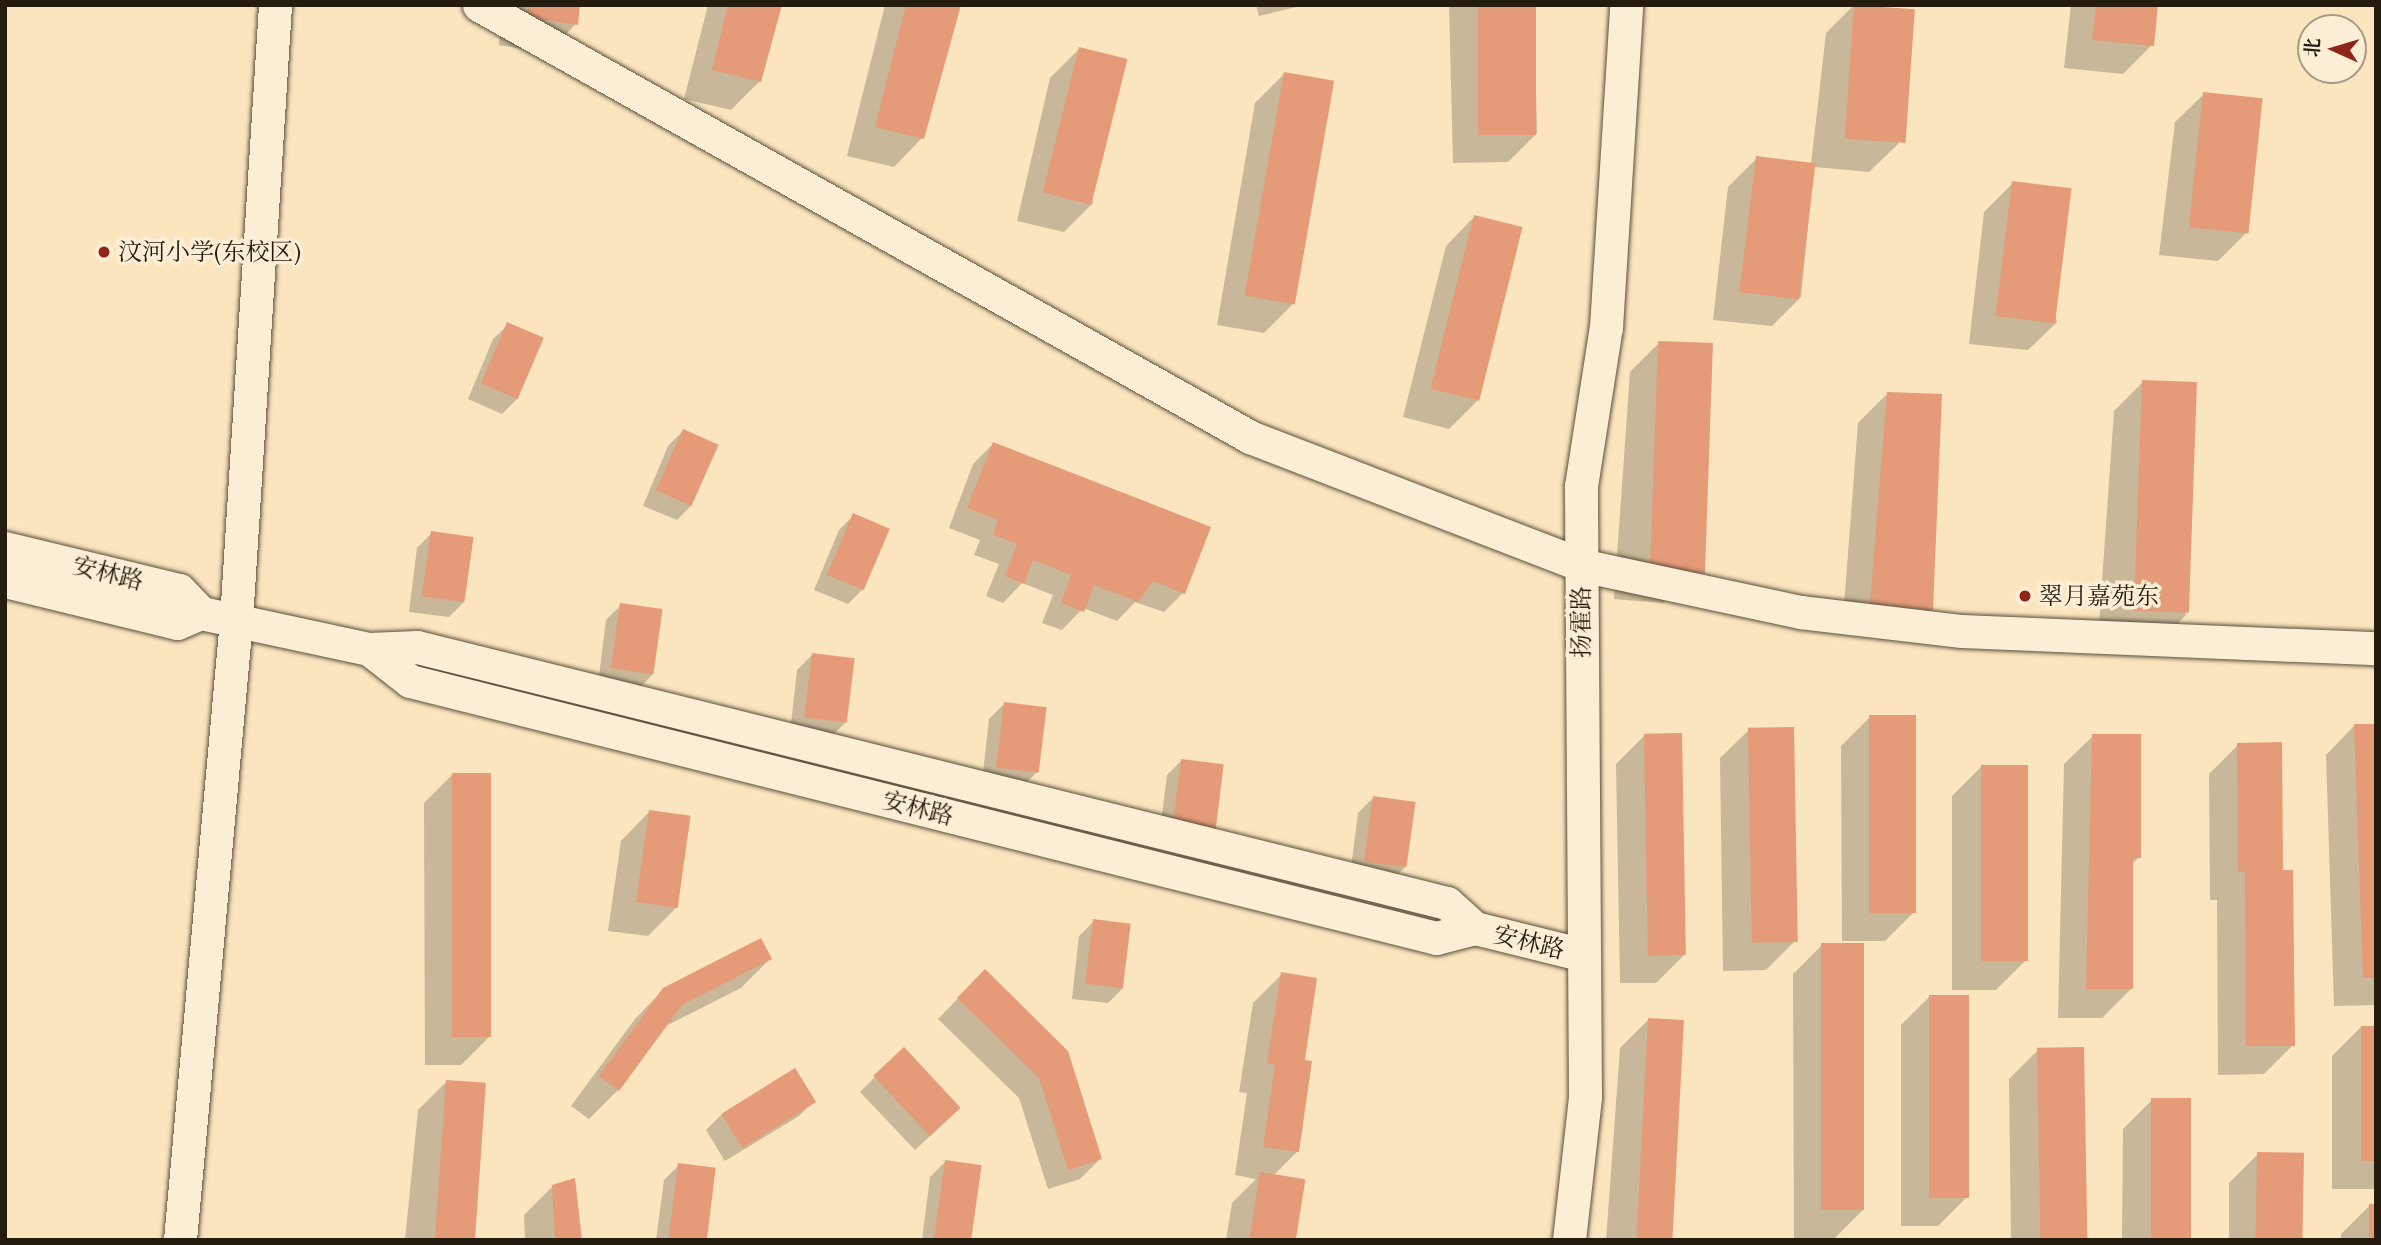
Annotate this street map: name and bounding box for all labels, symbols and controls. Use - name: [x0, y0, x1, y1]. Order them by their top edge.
- north arrow: [2297, 14, 2367, 84]
- text: 北: [2299, 37, 2326, 58]
- place label: 汶河小学(东校区): [118, 238, 301, 266]
- marker: 汶河小学(东校区): [96, 244, 112, 260]
- street label: 安林路: [70, 550, 146, 596]
- place label: 翠月嘉苑东: [2039, 582, 2159, 610]
- street label: 扬霍路: [1567, 586, 1595, 658]
- marker: 翠月嘉苑东: [2017, 588, 2033, 604]
- street label: 安林路: [880, 785, 956, 831]
- street label: 安林路: [1491, 919, 1567, 965]

